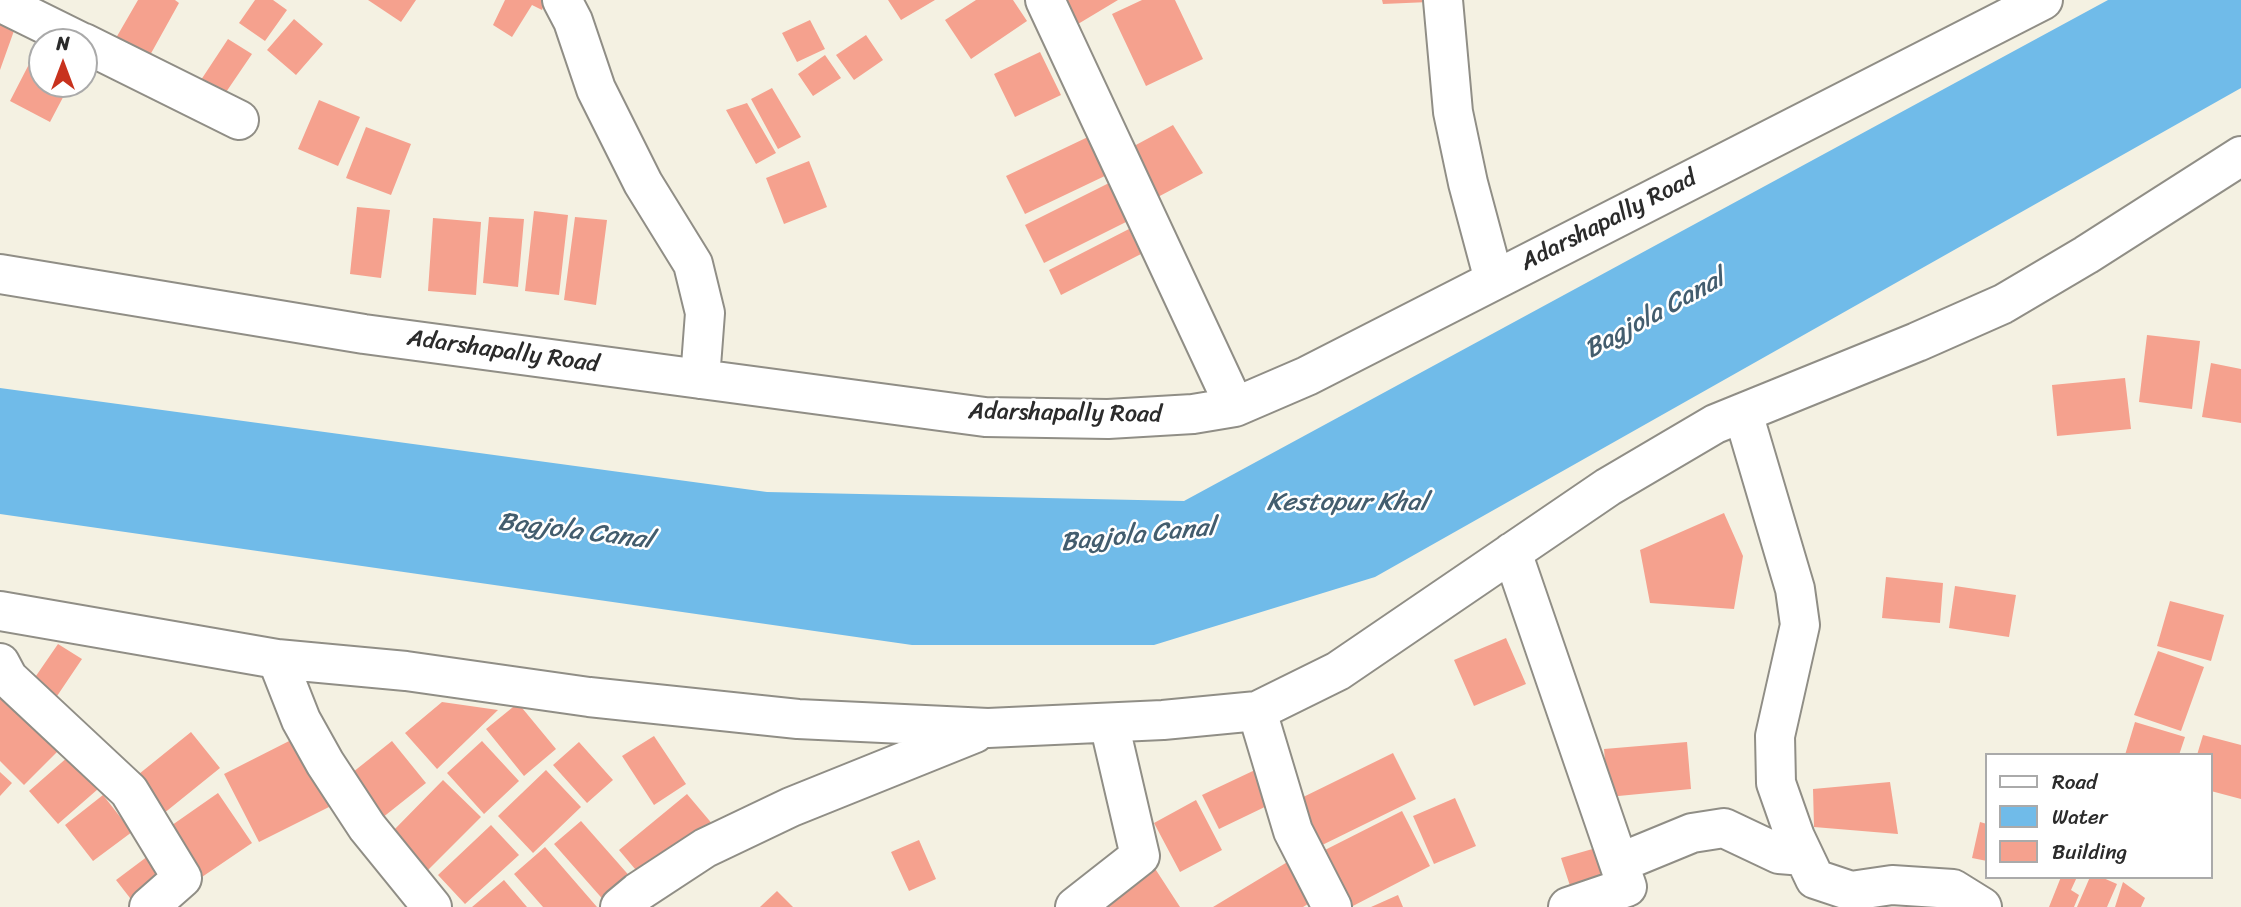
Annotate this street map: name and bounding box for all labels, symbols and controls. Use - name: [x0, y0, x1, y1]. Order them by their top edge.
- text: N: [56, 27, 70, 60]
- north arrow: [28, 28, 98, 98]
- street label: Adarshapally Road: [1516, 164, 1702, 278]
- water label: Bagjola Canal: [1580, 264, 1730, 366]
- street label: Adarshapally Road: [405, 324, 601, 380]
- street label: Adarshapally Road: [968, 398, 1162, 430]
- water label: Kestopur Khal: [1267, 487, 1427, 519]
- water label: Bagjola Canal: [496, 507, 654, 557]
- water label: Bagjola Canal: [1059, 512, 1217, 560]
- legend: [1986, 753, 2213, 879]
- text: Road: [2052, 763, 2097, 801]
- text: Water: [2052, 798, 2107, 836]
- text: Building: [2052, 833, 2127, 871]

